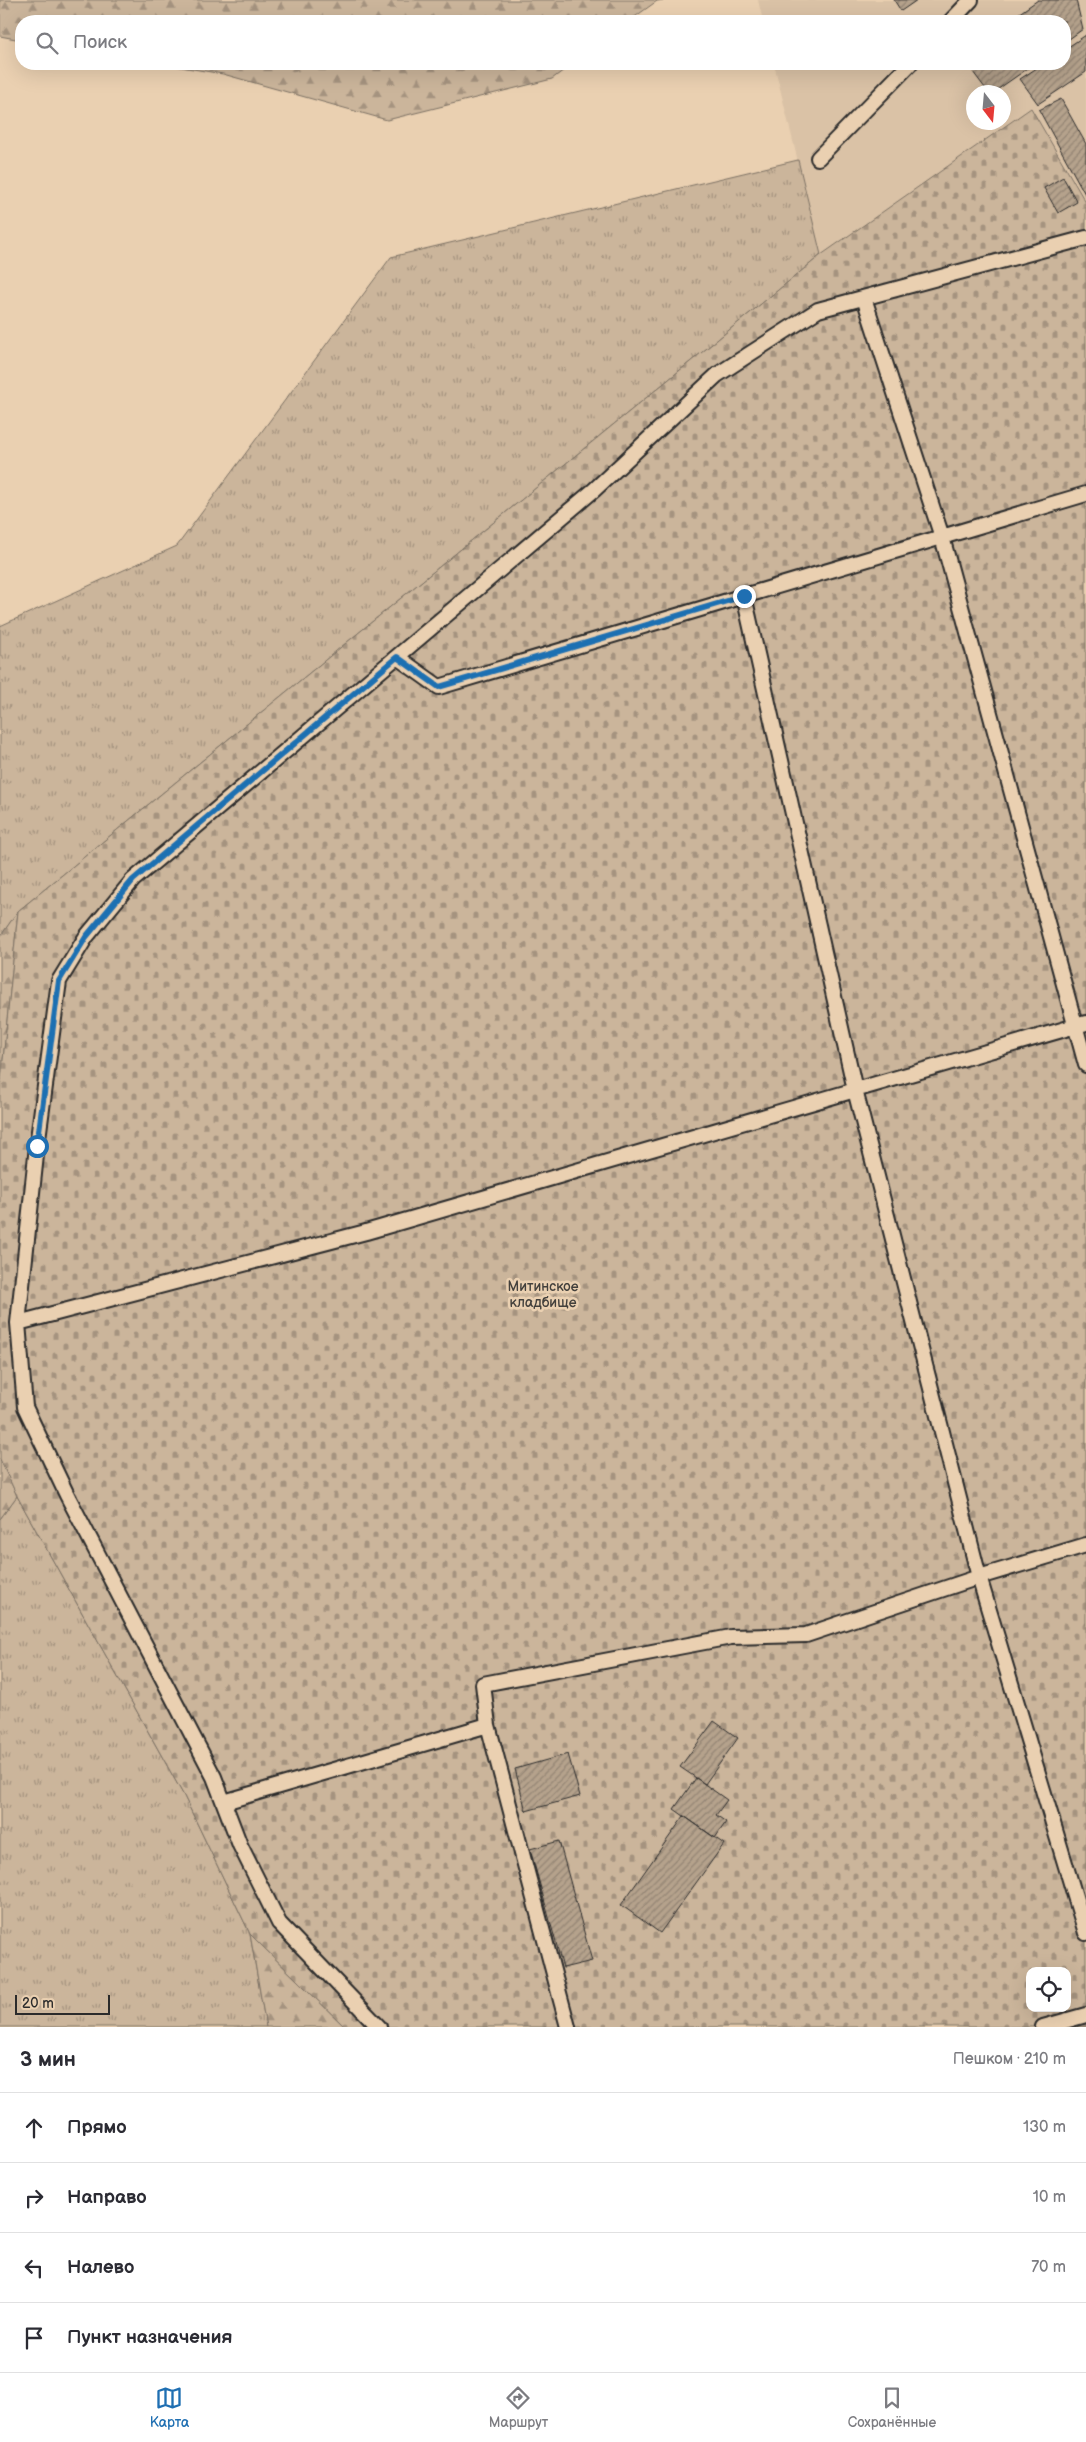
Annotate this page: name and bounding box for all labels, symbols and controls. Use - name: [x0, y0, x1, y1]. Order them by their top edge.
- search box: [15, 15, 1071, 70]
- icon: search: [33, 29, 61, 57]
- text: Поиск: [73, 31, 127, 54]
- north arrow: [966, 85, 1011, 130]
- route end: [733, 585, 756, 608]
- route start: [26, 1135, 49, 1158]
- park label: Митинское кладбище: [508, 1278, 579, 1311]
- map controls: [1026, 1967, 1071, 2012]
- button: locate: [1026, 1967, 1071, 2012]
- scale bar: [15, 1992, 110, 2015]
- text: 20 m: [22, 1995, 54, 2012]
- text: 3 мин: [20, 2047, 76, 2072]
- text: Пешком · 210 m: [953, 2050, 1066, 2069]
- icon: ahead: [20, 2114, 48, 2142]
- text: Прямо: [67, 2116, 127, 2139]
- text: 130 m: [1023, 2118, 1066, 2137]
- icon: right: [20, 2184, 48, 2212]
- text: Направо: [67, 2186, 147, 2209]
- text: 10 m: [1033, 2188, 1066, 2207]
- icon: left: [20, 2254, 48, 2282]
- text: Налево: [67, 2256, 134, 2279]
- text: 70 m: [1031, 2258, 1066, 2277]
- icon: arrive: [20, 2324, 48, 2352]
- text: Пункт назначения: [67, 2326, 232, 2349]
- tab: Карта: [150, 2384, 189, 2431]
- tab: Маршрут: [489, 2384, 548, 2431]
- tab: Сохранённые: [848, 2384, 936, 2431]

